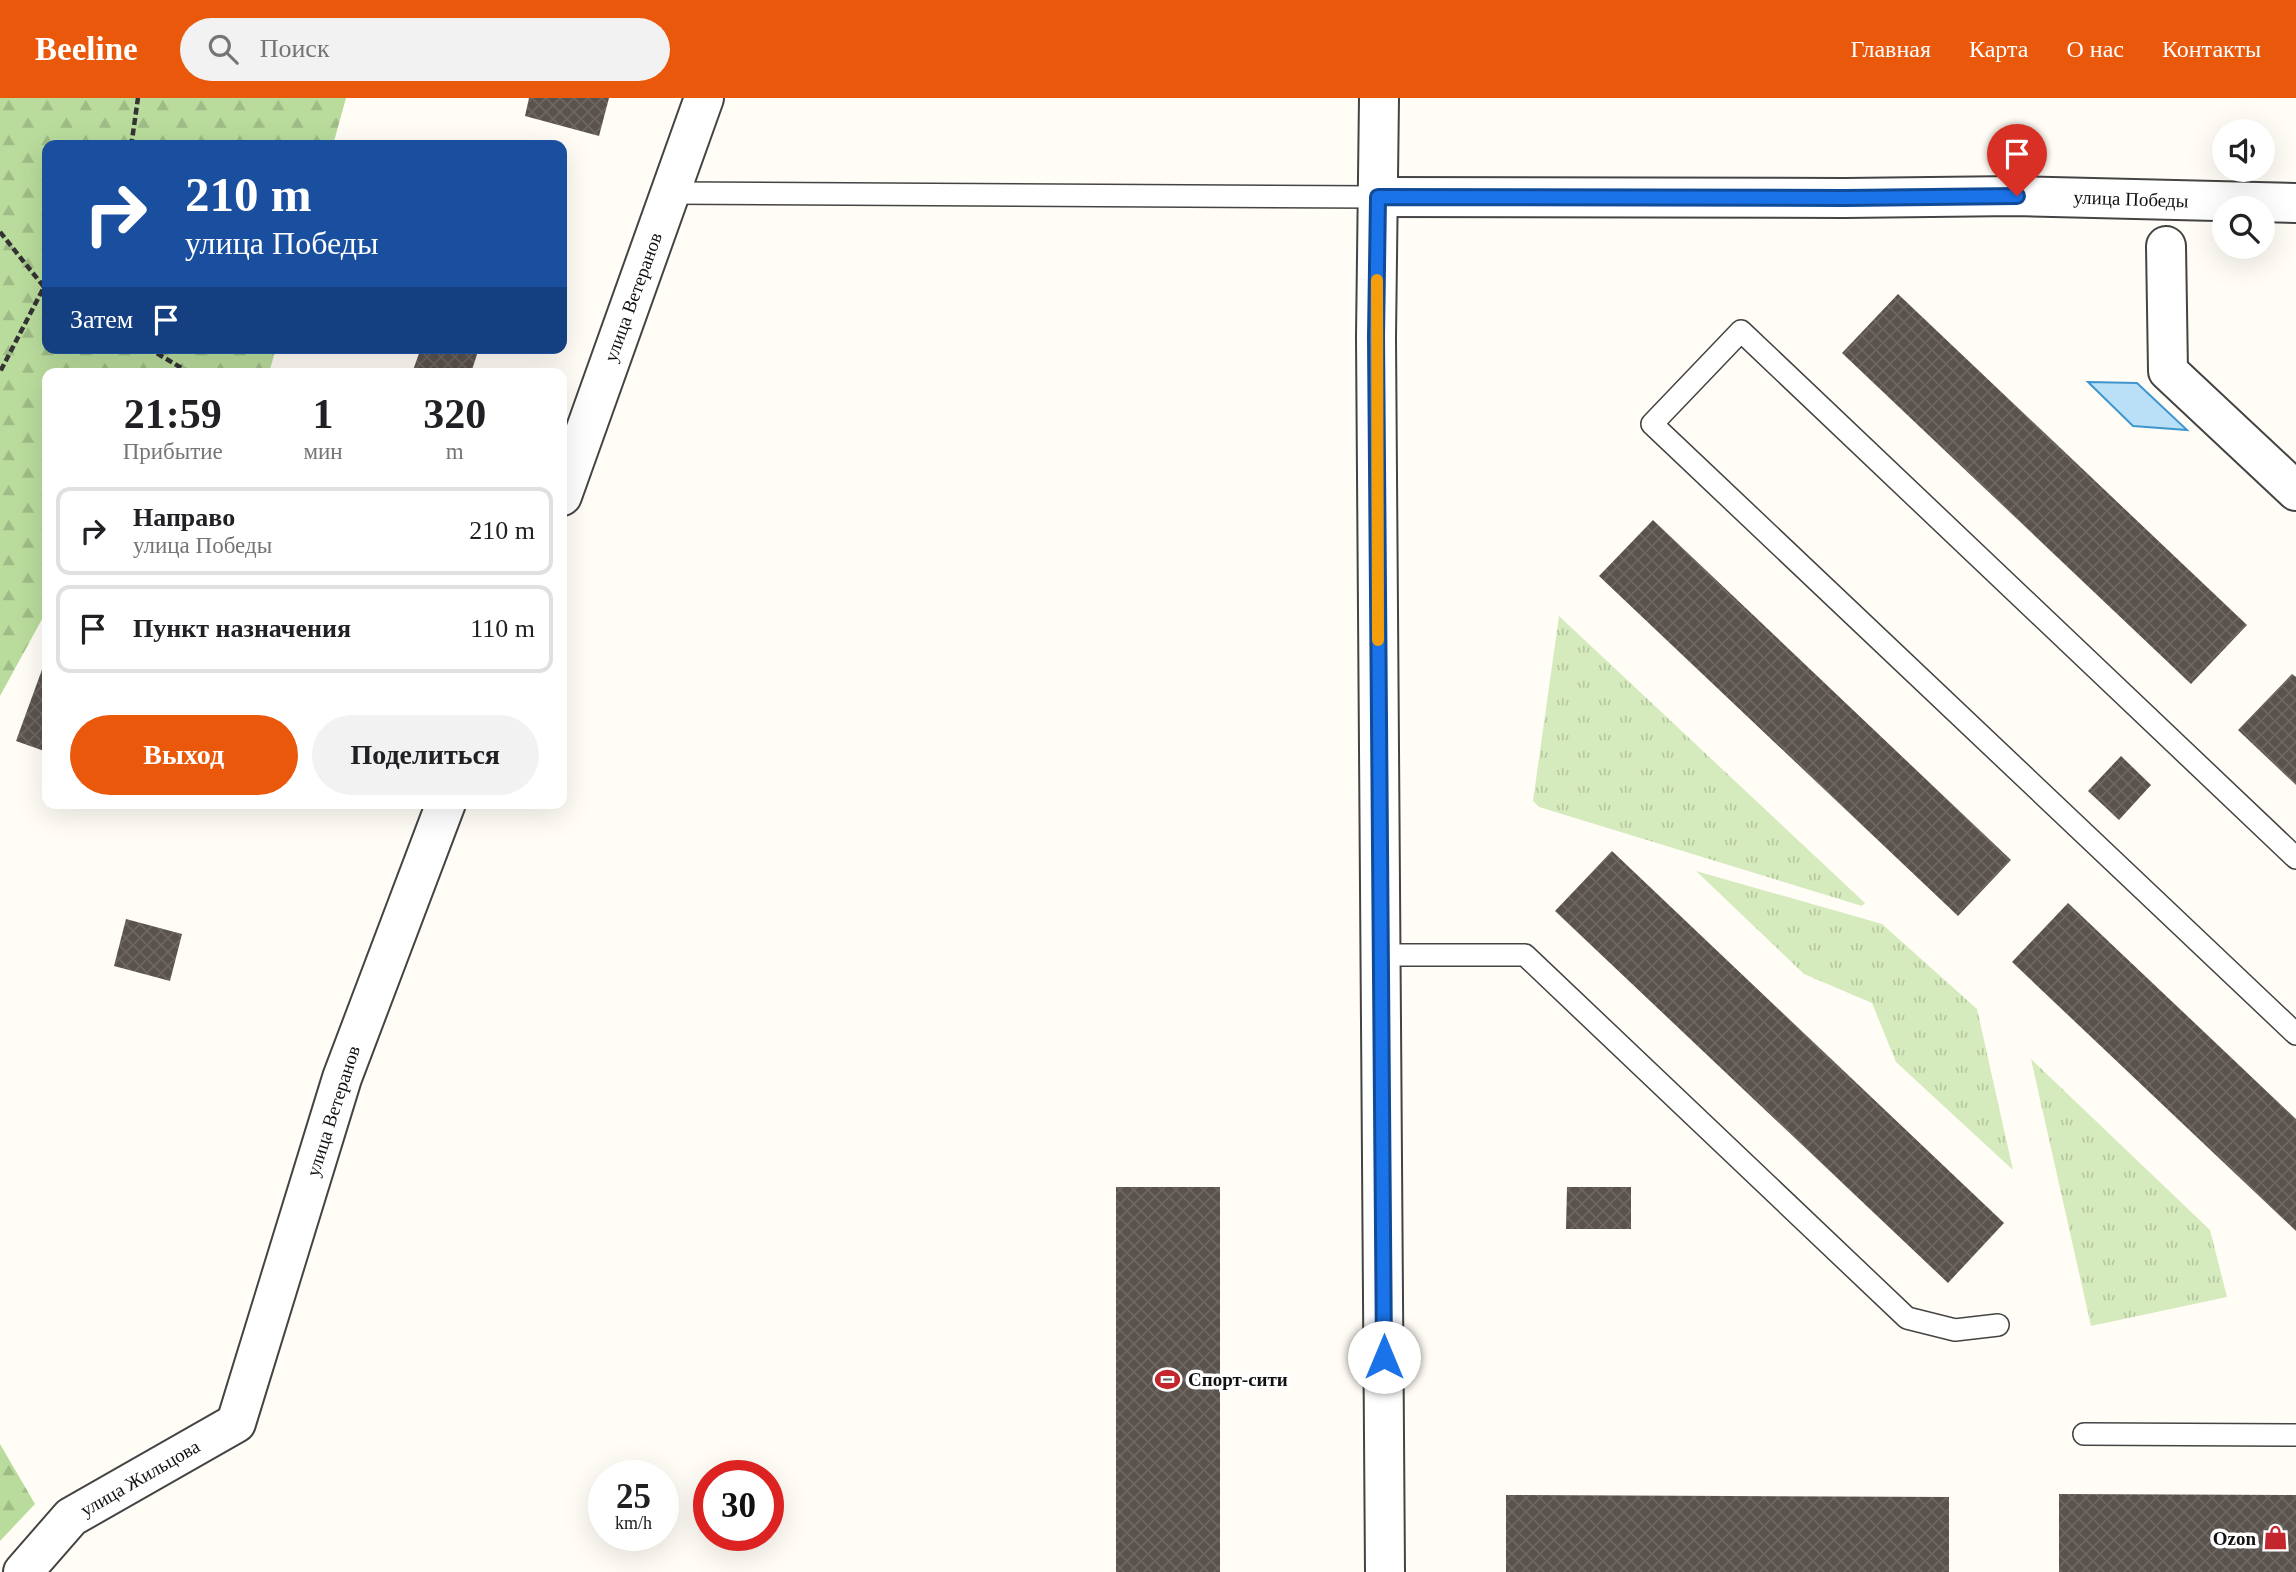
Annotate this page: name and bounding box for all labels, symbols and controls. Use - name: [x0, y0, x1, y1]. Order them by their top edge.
- search box: [180, 18, 670, 81]
- icon: search: [204, 30, 242, 68]
- text: Beeline: [35, 31, 138, 67]
- text: Поиск: [260, 34, 330, 63]
- text: Главная: [1850, 36, 1931, 62]
- text: Карта: [1969, 36, 2028, 62]
- text: О нас: [2066, 36, 2124, 62]
- text: Контакты: [2162, 36, 2261, 62]
- map controls: [2212, 119, 2275, 259]
- button: sound: [2212, 119, 2275, 182]
- pin: [1987, 124, 2047, 196]
- icon: arrive: [1998, 135, 2036, 173]
- text: 210 m: [185, 167, 312, 222]
- icon: right: [70, 168, 161, 259]
- street label: улица Победы: [2073, 187, 2189, 212]
- button: search: [2212, 196, 2275, 259]
- text: улица Победы: [185, 225, 379, 261]
- street label: улица Ветеранов: [600, 229, 666, 365]
- icon: arrive: [147, 301, 185, 339]
- text: Затем: [70, 305, 133, 334]
- text: 21:59: [124, 391, 222, 437]
- text: 1: [313, 391, 334, 437]
- text: 320: [423, 391, 486, 437]
- text: Прибытие: [123, 439, 223, 464]
- text: мин: [303, 439, 343, 464]
- text: m: [446, 439, 464, 464]
- text: Направо: [133, 503, 235, 532]
- icon: right: [74, 512, 112, 550]
- text: 210 m: [469, 516, 535, 545]
- text: улица Победы: [133, 533, 272, 558]
- icon: arrive: [74, 610, 112, 648]
- text: Пункт назначения: [133, 614, 351, 643]
- text: 110 m: [470, 614, 535, 643]
- button: Выход: [70, 715, 298, 795]
- button: Поделиться: [312, 715, 539, 795]
- street label: улица Ветеранов: [302, 1043, 364, 1179]
- position arrow: [1347, 1320, 1421, 1394]
- sports icon: Спорт-сити: [1154, 1365, 1182, 1393]
- place label: Спорт-сити: [1188, 1369, 1288, 1390]
- street label: улица Жильцова: [77, 1435, 204, 1521]
- speed limit sign: 30: [693, 1460, 784, 1551]
- text: 25: [616, 1477, 651, 1516]
- text: km/h: [615, 1513, 652, 1533]
- shop icon: Ozon: [2262, 1524, 2290, 1552]
- place label: Ozon: [2213, 1528, 2256, 1549]

